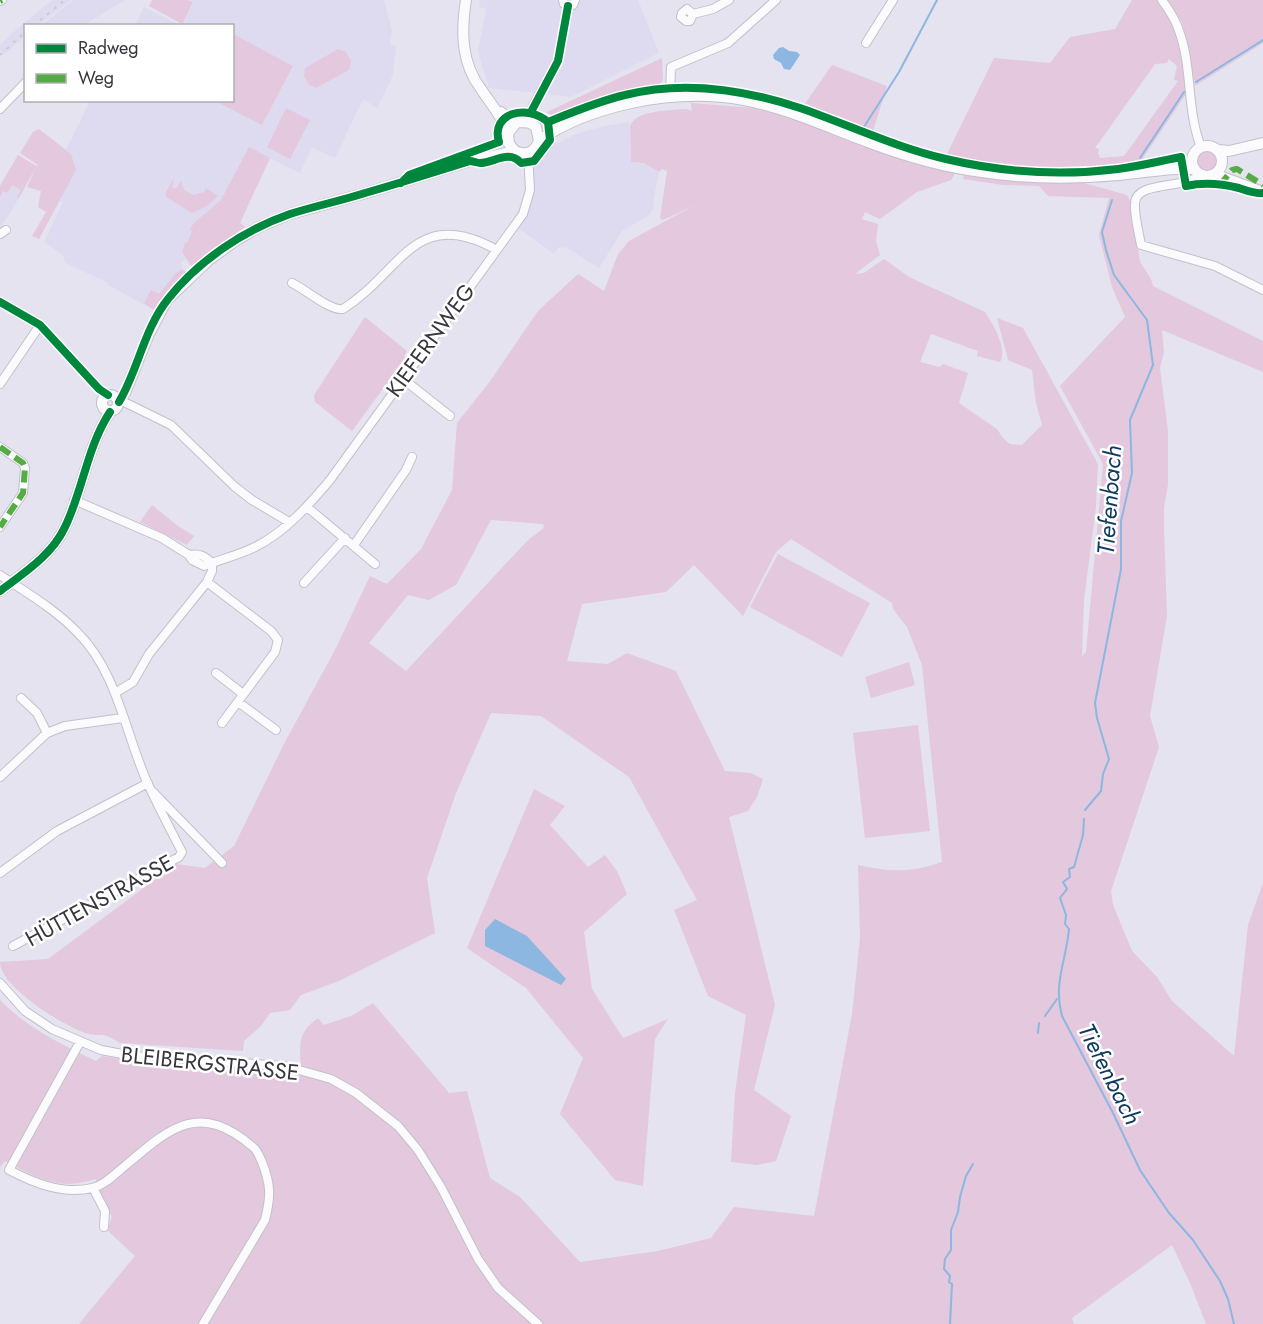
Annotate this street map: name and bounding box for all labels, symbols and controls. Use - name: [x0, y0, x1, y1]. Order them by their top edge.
- legend: [24, 24, 234, 102]
- text: Radweg: [78, 35, 139, 61]
- text: Weg: [78, 65, 114, 91]
- street label: KIEFERNWEG: [378, 277, 482, 403]
- water label: Tiefenbach: [1088, 444, 1130, 556]
- street label: HÜTTENSTRASSE: [19, 846, 179, 954]
- water label: Tiefenbach: [1070, 1017, 1150, 1131]
- street label: BLEIBERGSTRASSE: [119, 1038, 301, 1088]

